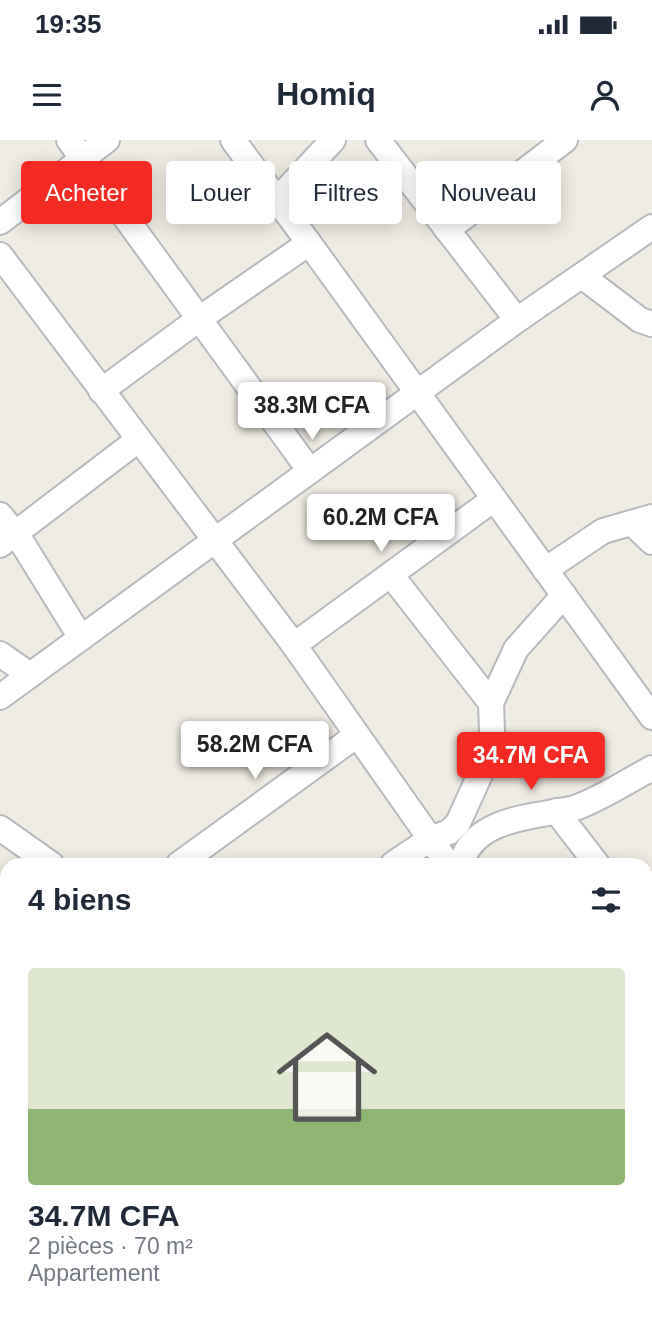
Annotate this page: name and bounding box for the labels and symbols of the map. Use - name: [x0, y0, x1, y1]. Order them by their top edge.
- pin: 38.3M CFA: [232, 383, 392, 442]
- pin: 60.2M CFA: [301, 494, 461, 554]
- pin: 58.2M CFA: [175, 722, 335, 781]
- pin: 34.7M CFA: [451, 732, 611, 792]

